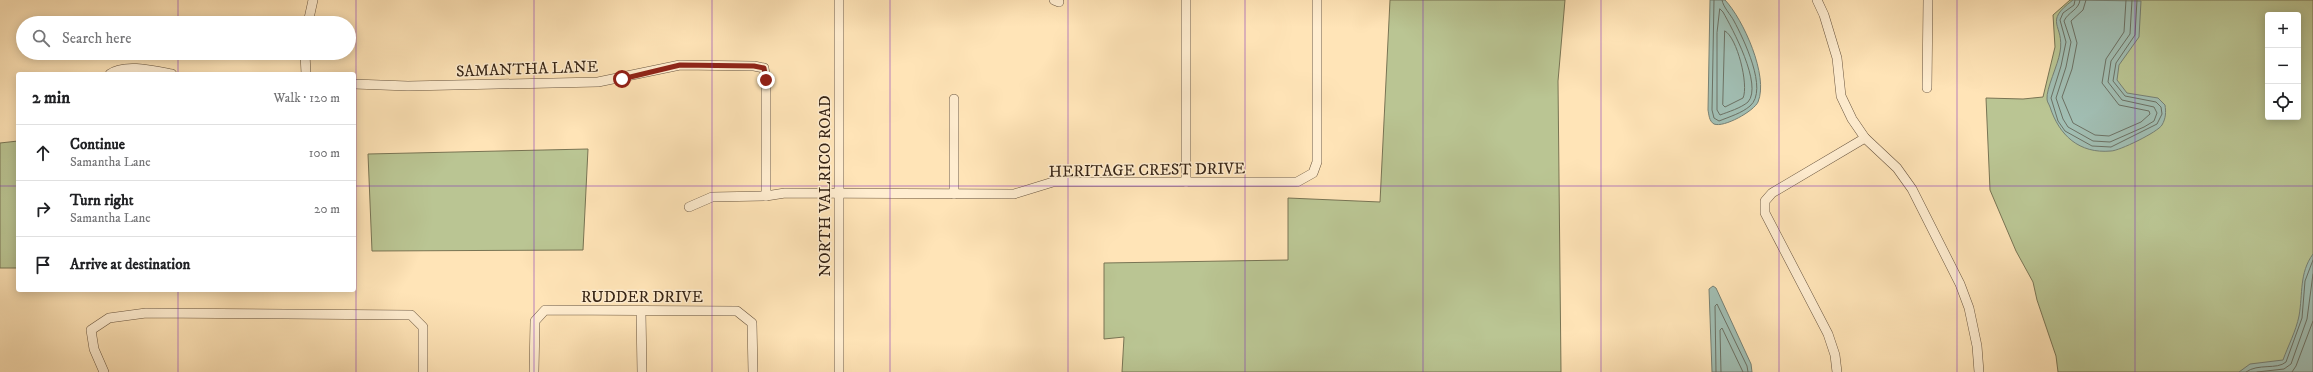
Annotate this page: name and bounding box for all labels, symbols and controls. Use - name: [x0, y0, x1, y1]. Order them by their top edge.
- map controls: [2265, 12, 2301, 120]
- button: +: [2265, 12, 2301, 48]
- search box: [16, 16, 356, 60]
- icon: search: [30, 27, 52, 49]
- text: Search here: [62, 29, 131, 48]
- button: −: [2265, 48, 2301, 84]
- street label: SAMANTHA LANE: [456, 57, 598, 81]
- route start: [613, 70, 631, 88]
- route end: [757, 71, 775, 89]
- button: locate: [2265, 84, 2301, 120]
- text: 2 min: [32, 87, 70, 109]
- text: Walk · 120 m: [274, 90, 340, 106]
- street label: NORTH VALRICO ROAD: [815, 95, 835, 277]
- text: Continue: [70, 135, 125, 154]
- icon: ahead: [32, 142, 54, 164]
- text: 100 m: [309, 145, 340, 161]
- text: Samantha Lane: [70, 154, 151, 170]
- street label: HERITAGE CREST DRIVE: [1049, 158, 1246, 182]
- text: Turn right: [70, 191, 133, 210]
- icon: right: [32, 198, 54, 220]
- text: 20 m: [314, 201, 340, 217]
- text: Samantha Lane: [70, 210, 151, 226]
- icon: arrive: [32, 254, 54, 276]
- text: Arrive at destination: [70, 255, 190, 274]
- street label: RUDDER DRIVE: [581, 287, 703, 307]

